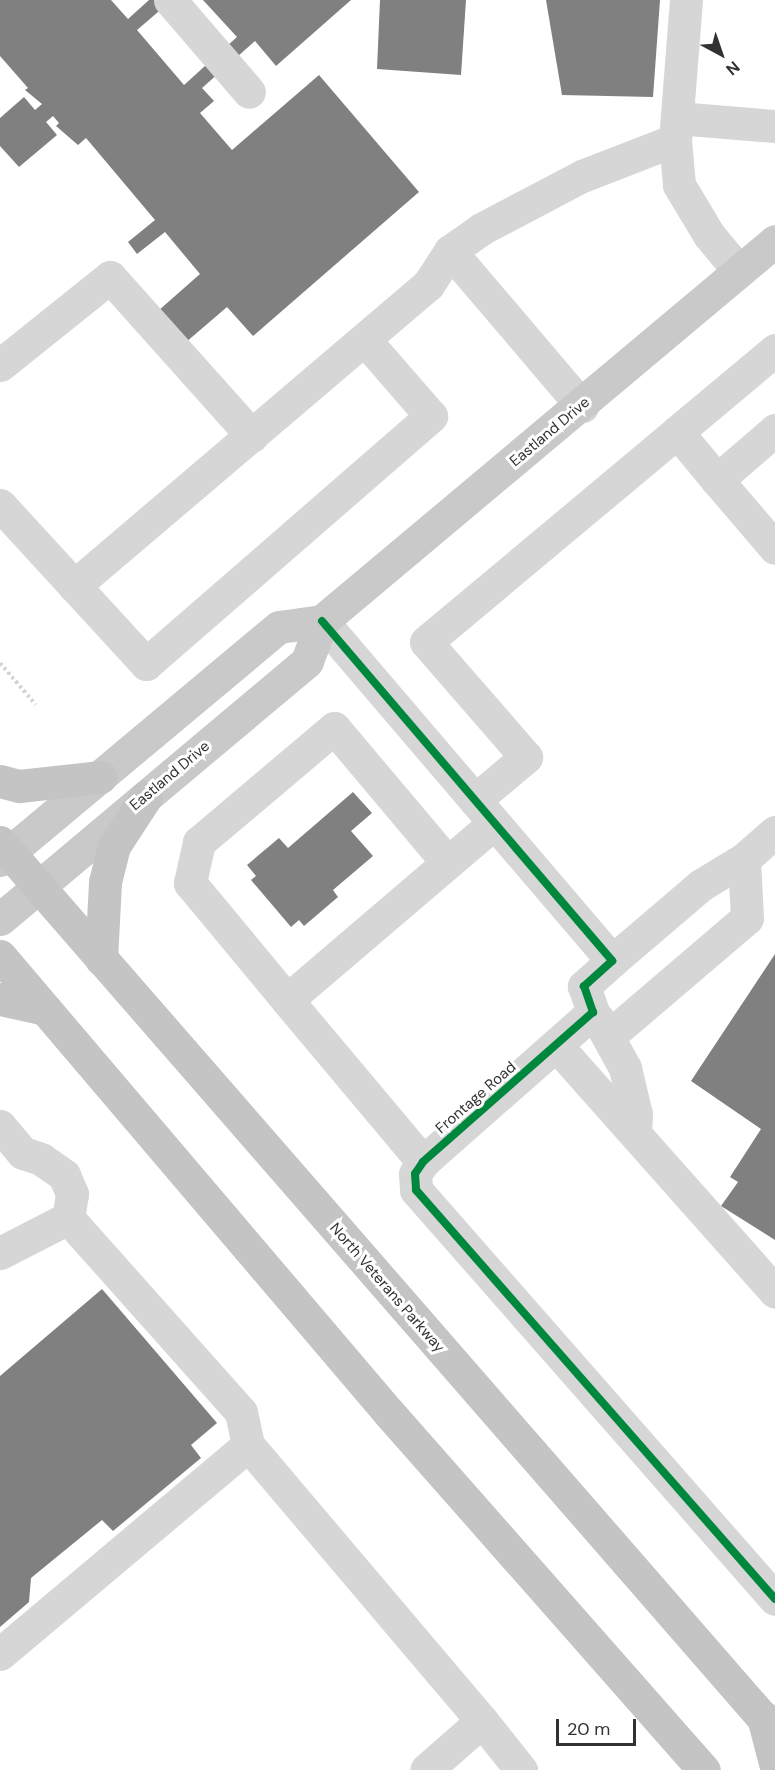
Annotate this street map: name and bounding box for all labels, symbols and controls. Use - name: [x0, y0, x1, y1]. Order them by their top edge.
- north arrow: [691, 24, 751, 84]
- text: N: [722, 56, 744, 80]
- street label: Eastland Drive: [506, 393, 594, 471]
- street label: Eastland Drive: [126, 737, 214, 815]
- street label: Frontage Road: [432, 1058, 520, 1138]
- street label: North Veterans Parkway: [326, 1220, 448, 1356]
- scale bar: [559, 1707, 638, 1745]
- text: 20 m: [567, 1717, 610, 1741]

